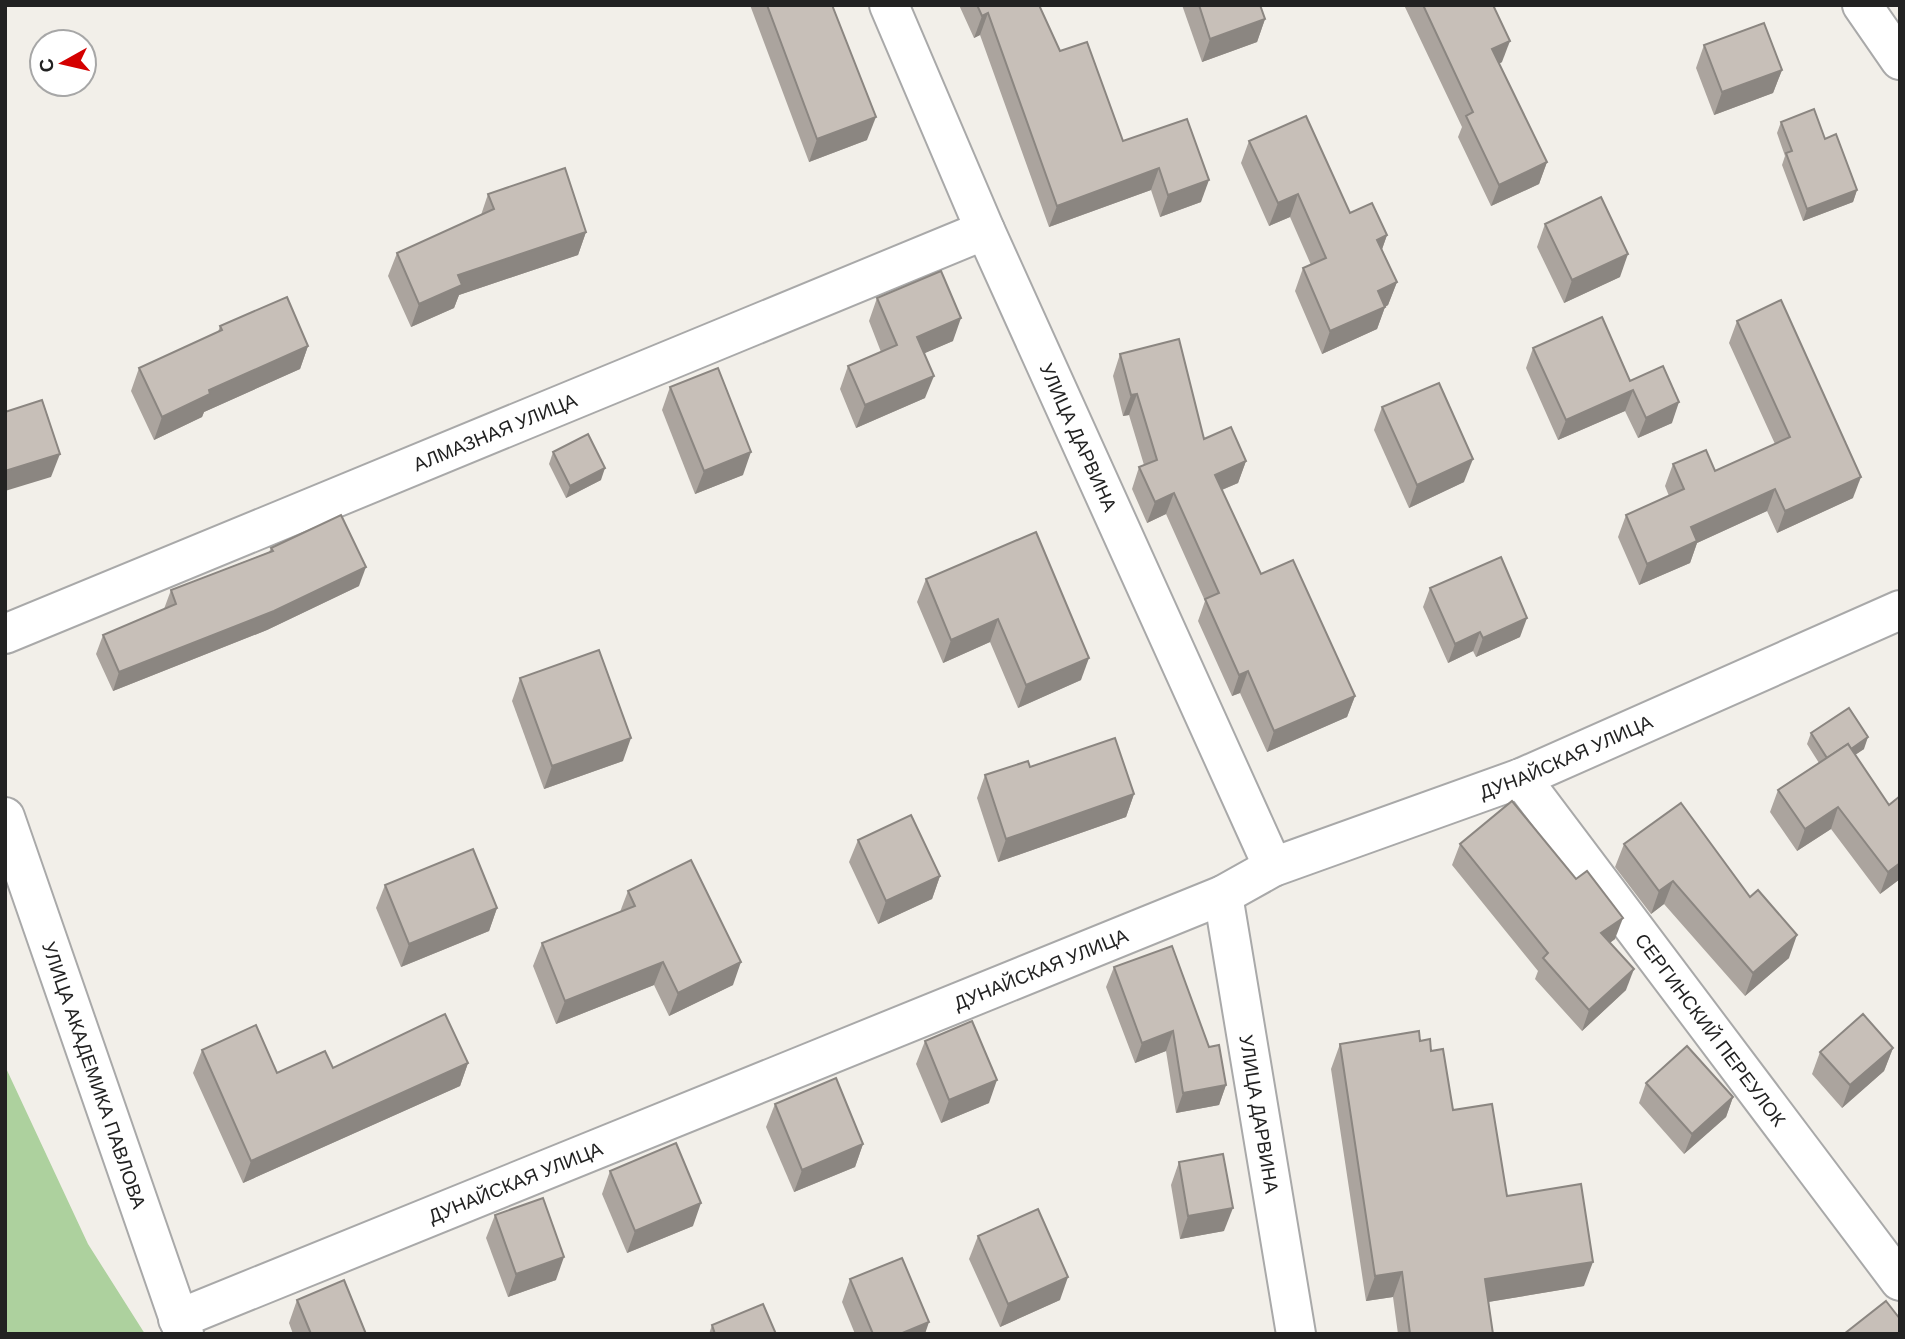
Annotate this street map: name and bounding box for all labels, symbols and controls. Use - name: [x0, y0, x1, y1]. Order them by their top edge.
- north arrow: [28, 28, 98, 98]
- text: С: [33, 56, 60, 74]
- street label: УЛИЦА ДАРВИНА: [1034, 359, 1123, 516]
- street label: АЛМАЗНАЯ УЛИЦА: [409, 387, 581, 477]
- street label: ДУНАЙСКАЯ УЛИЦА: [1476, 709, 1657, 804]
- street label: ДУНАЙСКАЯ УЛИЦА: [950, 922, 1132, 1015]
- street label: СЕРГИНСКИЙ ПЕРЕУЛОК: [1630, 928, 1791, 1131]
- street label: УЛИЦА АКАДЕМИКА ПАВЛОВА: [37, 938, 152, 1212]
- street label: УЛИЦА ДАРВИНА: [1234, 1033, 1285, 1195]
- street label: ДУНАЙСКАЯ УЛИЦА: [424, 1136, 606, 1229]

